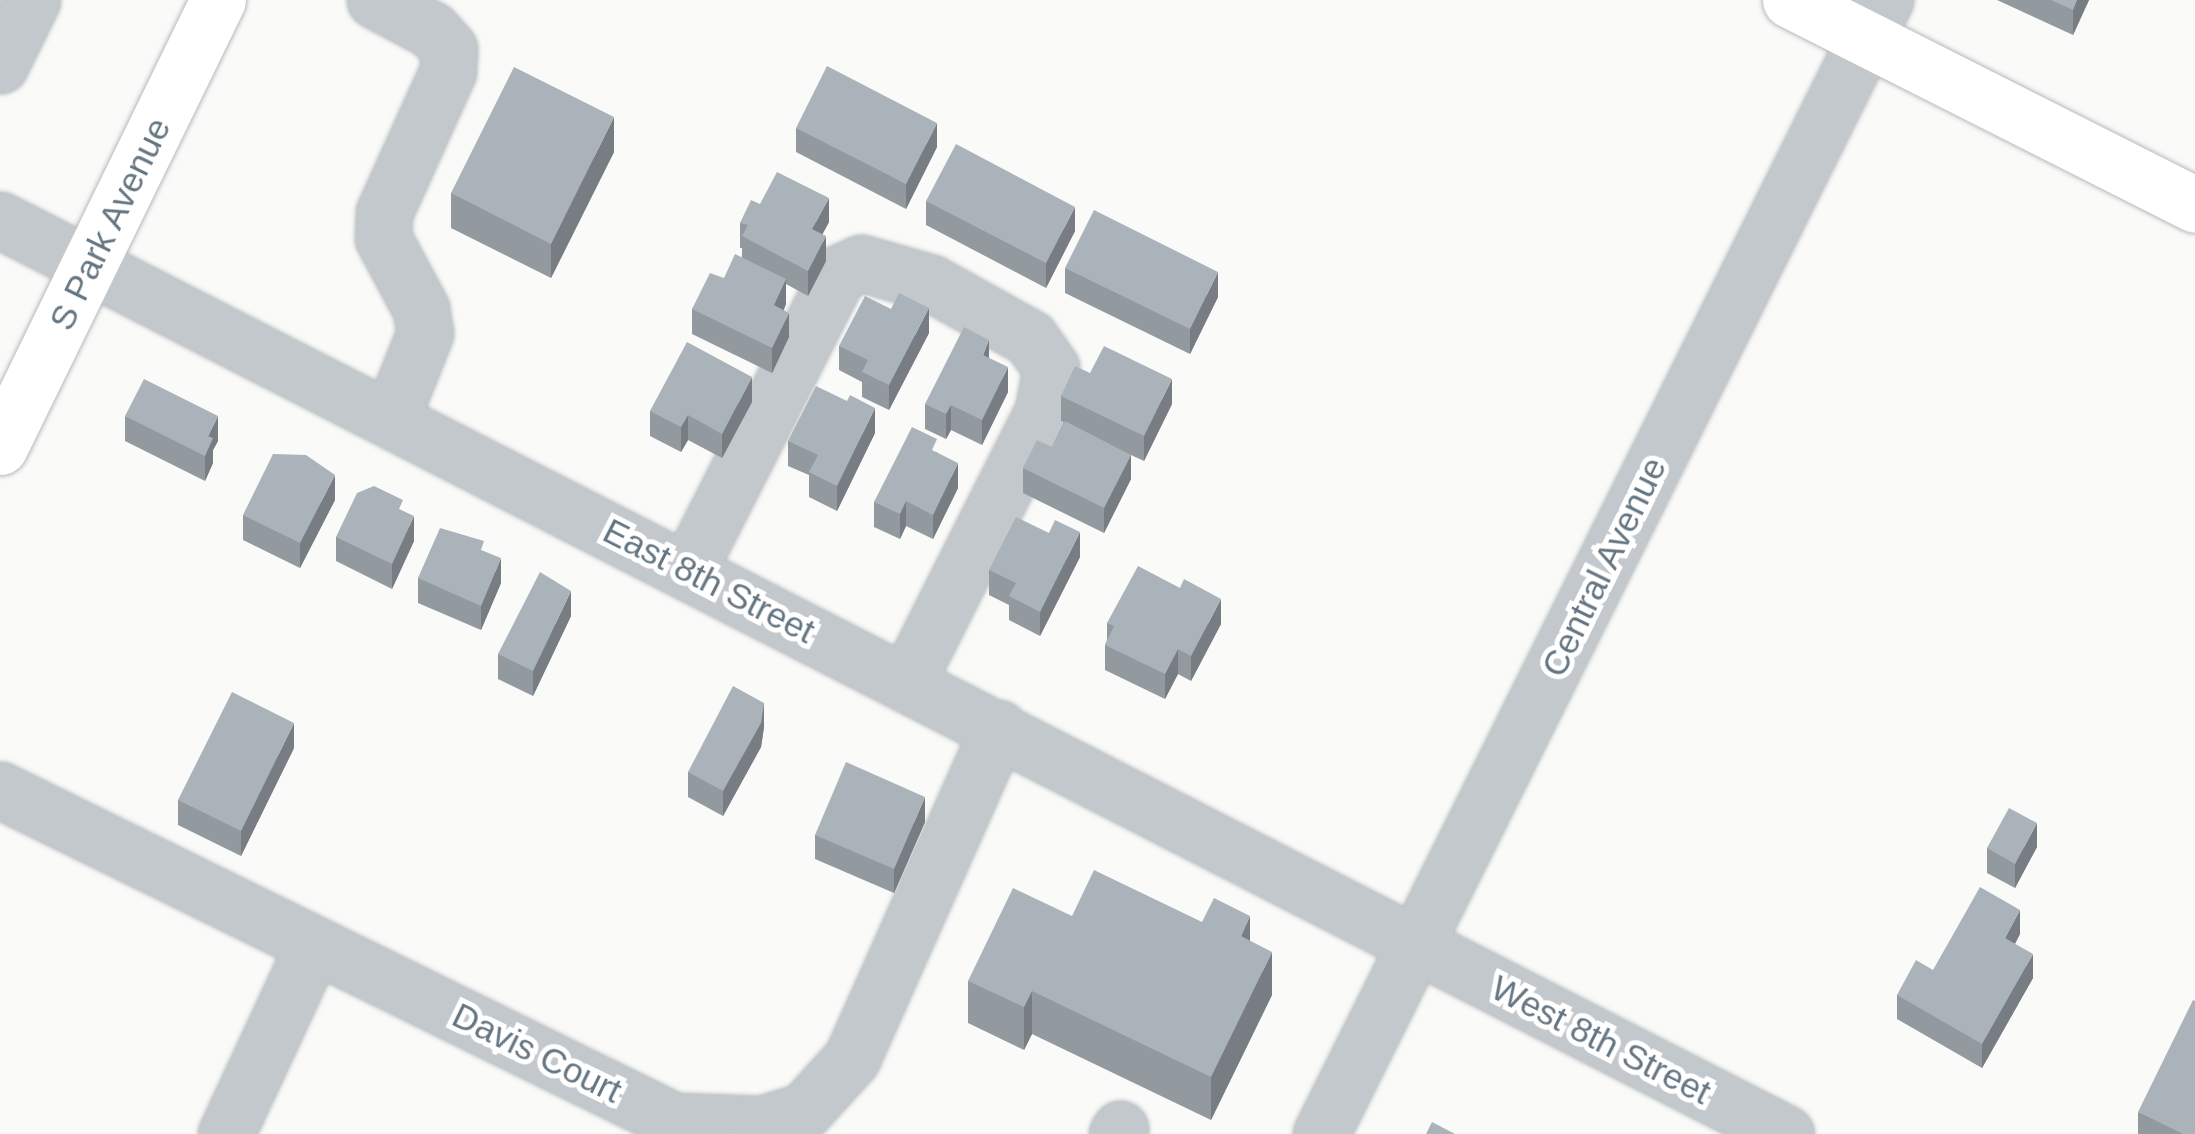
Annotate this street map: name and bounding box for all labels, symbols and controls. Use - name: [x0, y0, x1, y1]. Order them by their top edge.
- street label: S Park Avenue: [40, 110, 180, 338]
- street label: Central Avenue: [1532, 450, 1676, 684]
- street label: East 8th Street: [596, 510, 822, 652]
- street label: West 8th Street: [1484, 967, 1718, 1113]
- street label: Davis Court: [446, 994, 628, 1112]

